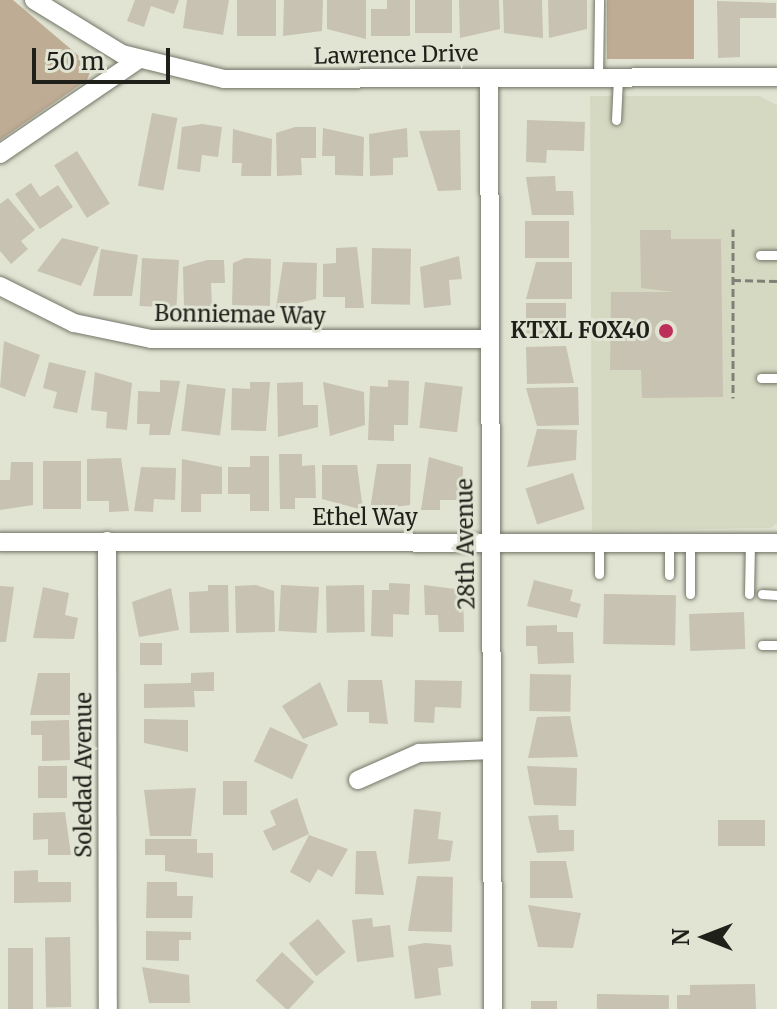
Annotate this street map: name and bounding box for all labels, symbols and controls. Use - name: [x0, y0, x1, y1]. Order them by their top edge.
- scale bar: [36, 32, 174, 82]
- street label: Lawrence Drive: [313, 40, 479, 70]
- text: 50 m: [46, 46, 105, 77]
- street label: Bonniemae Way: [154, 300, 326, 330]
- place label: KTXL FOX40: [510, 318, 650, 344]
- marker: KTXL FOX40: [657, 322, 675, 340]
- street label: 28th Avenue: [452, 478, 480, 610]
- street label: Ethel Way: [312, 505, 418, 531]
- street label: Soledad Avenue: [71, 692, 97, 858]
- north arrow: [665, 897, 745, 977]
- text: N: [667, 928, 695, 946]

